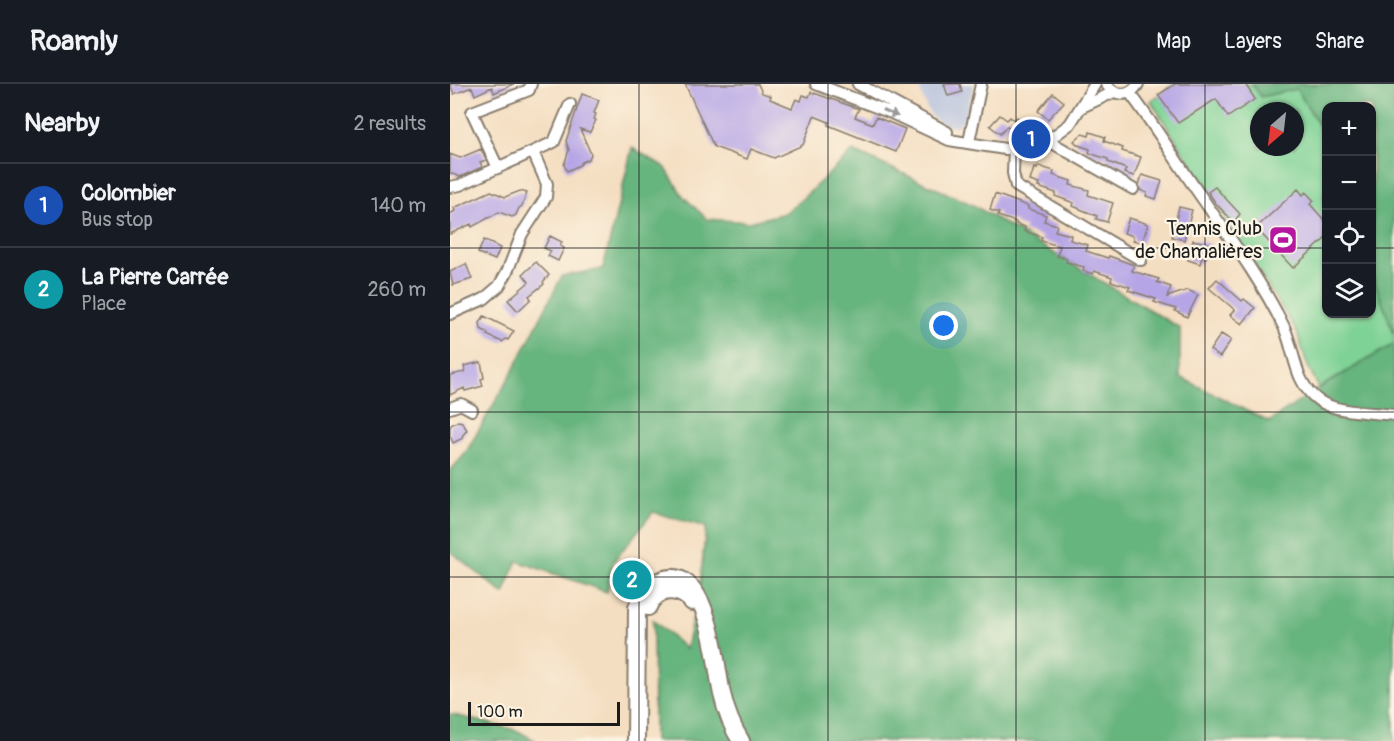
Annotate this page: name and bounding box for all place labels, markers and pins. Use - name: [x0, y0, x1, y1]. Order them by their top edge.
- pin: 1: [1012, 116, 1050, 162]
- place label: Tennis Club de Chamalières: [1135, 216, 1262, 264]
- sports icon: Tennis Club de Chamalières: [1267, 224, 1299, 256]
- pin: 2: [612, 558, 651, 602]

